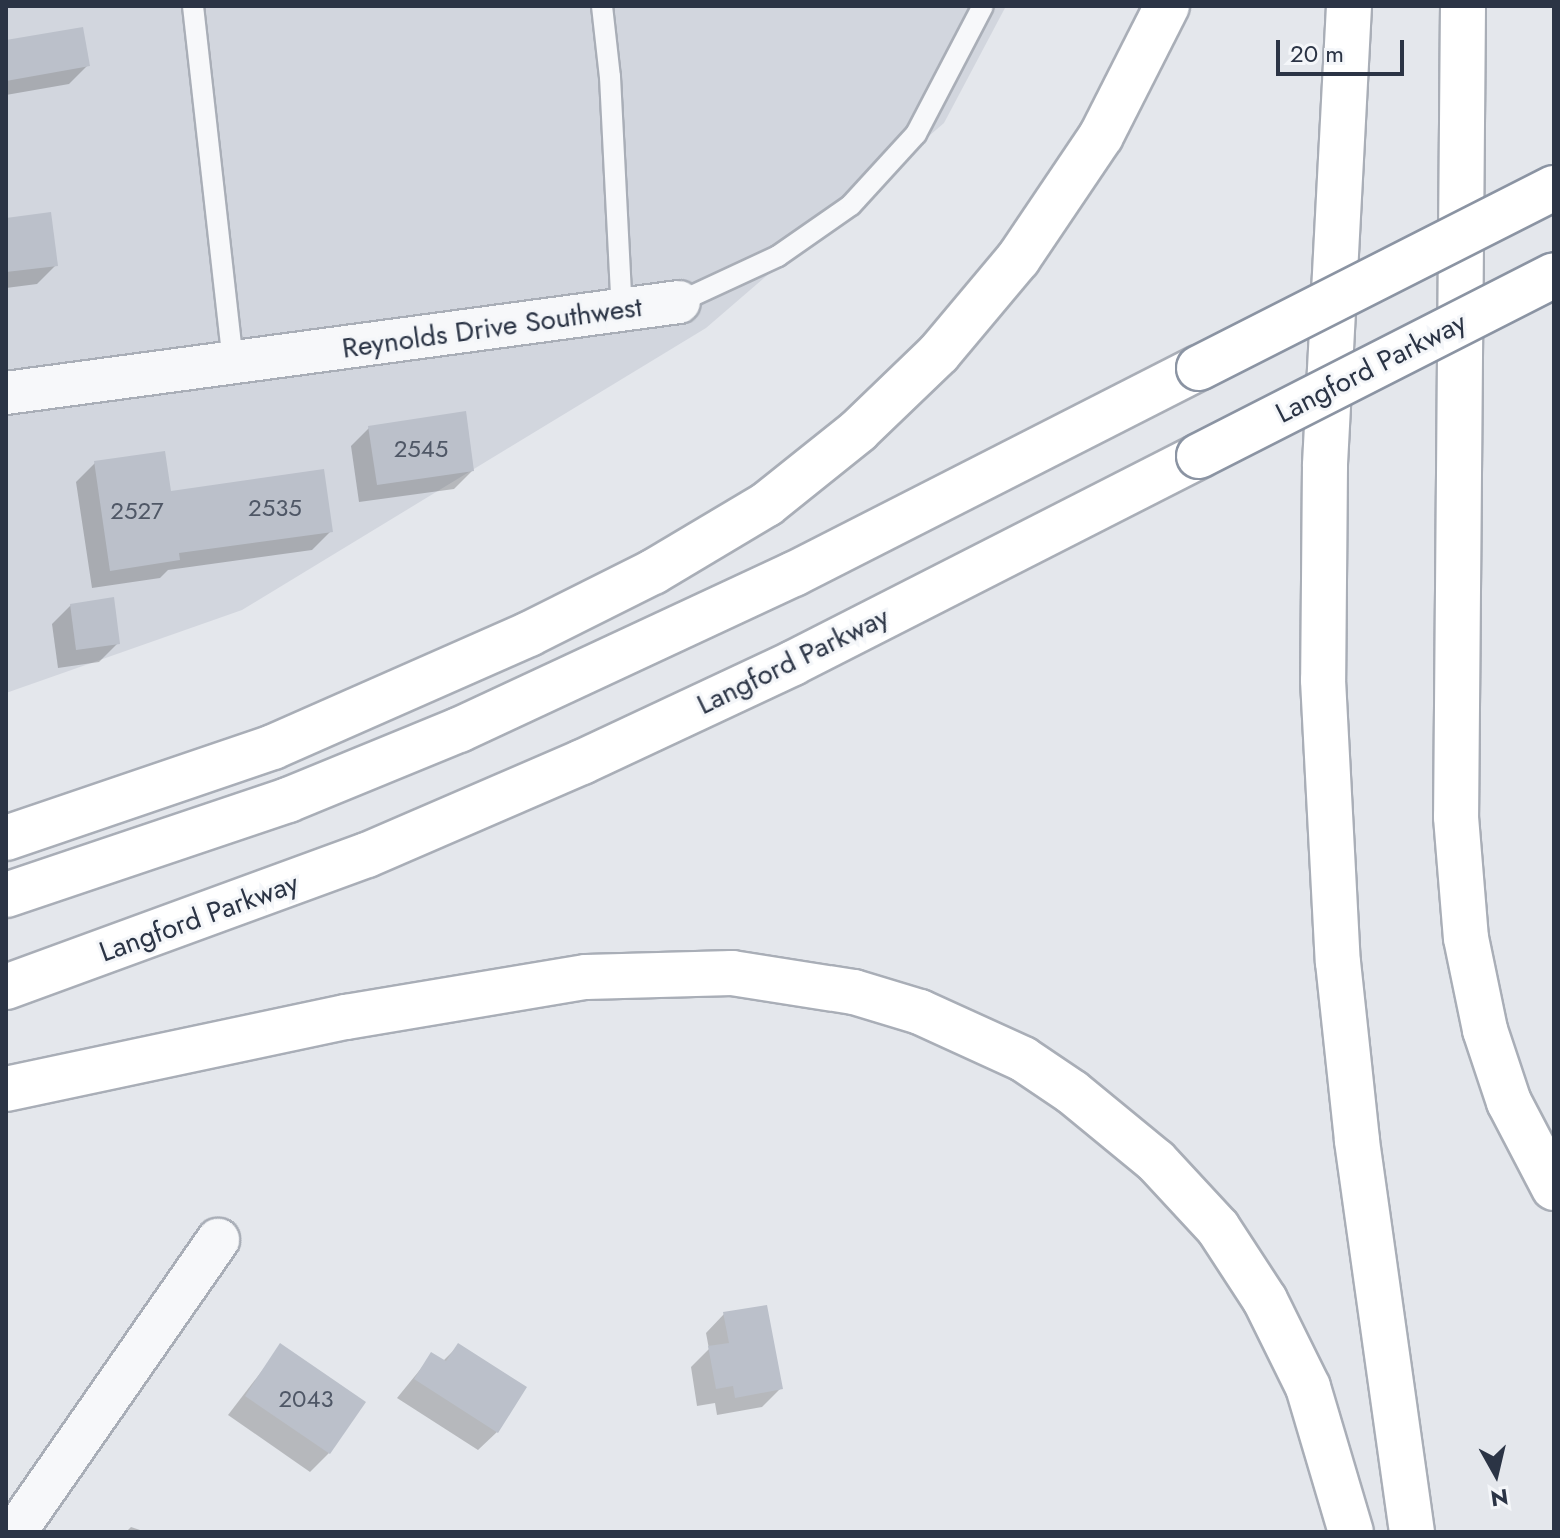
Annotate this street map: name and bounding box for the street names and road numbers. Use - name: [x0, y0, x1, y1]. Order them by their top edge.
- street label: Reynolds Drive Southwest: [340, 290, 644, 366]
- street label: Langford Parkway: [1270, 306, 1472, 430]
- street label: Langford Parkway: [692, 600, 894, 722]
- street label: Langford Parkway: [95, 866, 303, 970]

